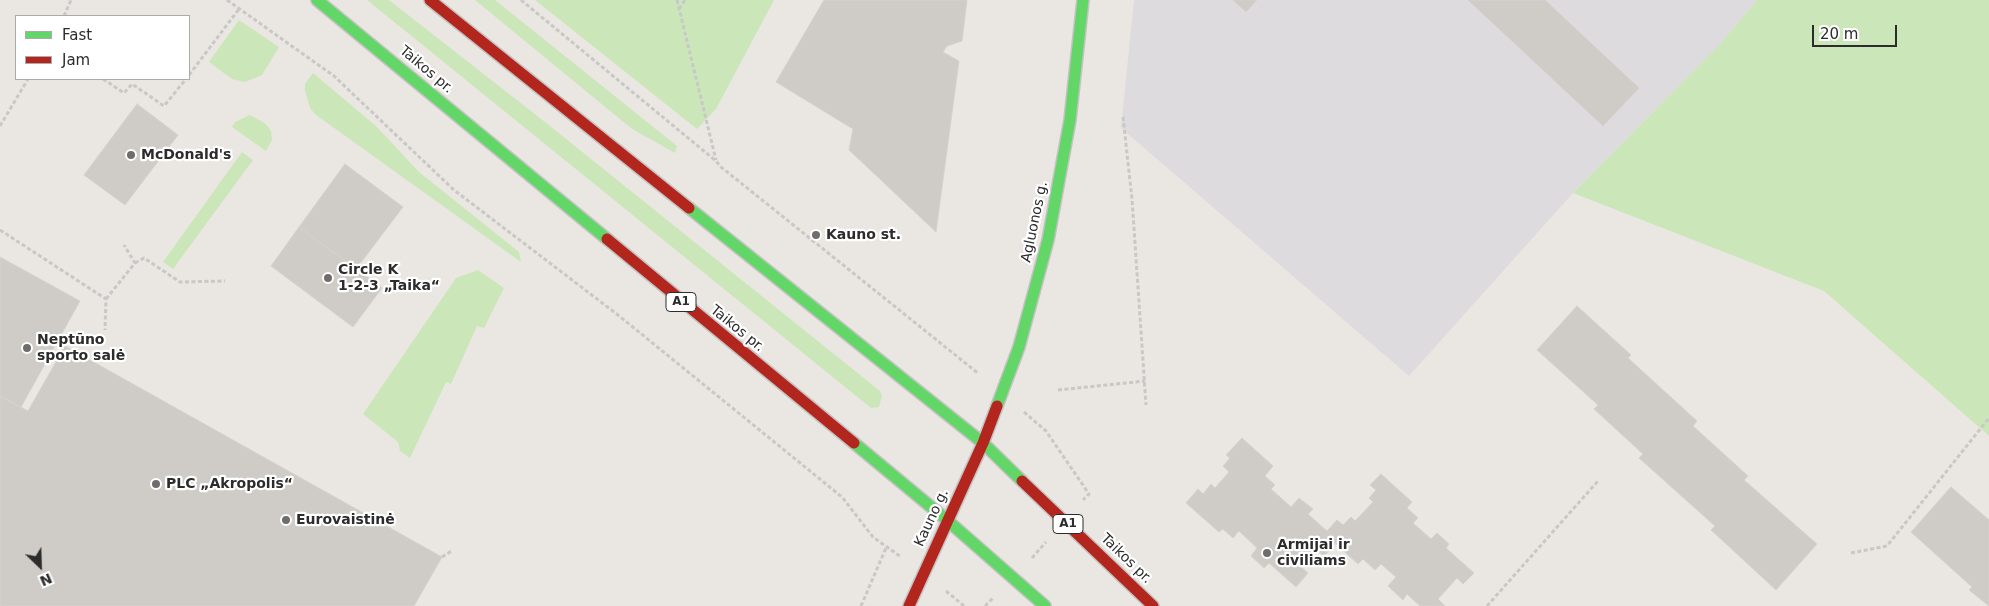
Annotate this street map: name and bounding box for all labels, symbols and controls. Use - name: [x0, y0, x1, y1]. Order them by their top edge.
- legend: [15, 15, 190, 80]
- scale bar: [1814, 15, 1899, 47]
- text: 20 m: [1820, 25, 1858, 43]
- text: Fast: [62, 26, 92, 44]
- street label: Taikos pr.: [396, 43, 456, 97]
- text: Jam: [62, 51, 90, 69]
- place label: McDonald's: [141, 147, 231, 163]
- marker: McDonald's: [125, 149, 137, 161]
- street label: Agluonos g.: [1018, 180, 1052, 264]
- place label: Kauno st.: [826, 227, 901, 243]
- marker: Kauno st.: [810, 229, 822, 241]
- place label: Circle K 1-2-3 „Taika“: [338, 262, 440, 294]
- marker: Circle K 1-2-3 „Taika“: [322, 272, 334, 284]
- road number: A1: [666, 292, 696, 312]
- street label: Taikos pr.: [707, 302, 767, 356]
- place label: Neptūno sporto salė: [37, 332, 125, 364]
- marker: Neptūno sporto salė: [21, 342, 33, 354]
- place label: PLC „Akropolis“: [166, 476, 293, 492]
- marker: PLC „Akropolis“: [150, 478, 162, 490]
- street label: Kauno g.: [911, 487, 953, 549]
- place label: Eurovaistinė: [296, 512, 395, 528]
- marker: Eurovaistinė: [280, 514, 292, 526]
- road number: A1: [1053, 514, 1083, 534]
- street label: Taikos pr.: [1097, 531, 1155, 587]
- place label: Armijai ir civiliams: [1277, 537, 1350, 570]
- north arrow: [15, 541, 65, 591]
- marker: Armijai ir civiliams: [1261, 547, 1273, 559]
- text: N: [37, 570, 55, 589]

